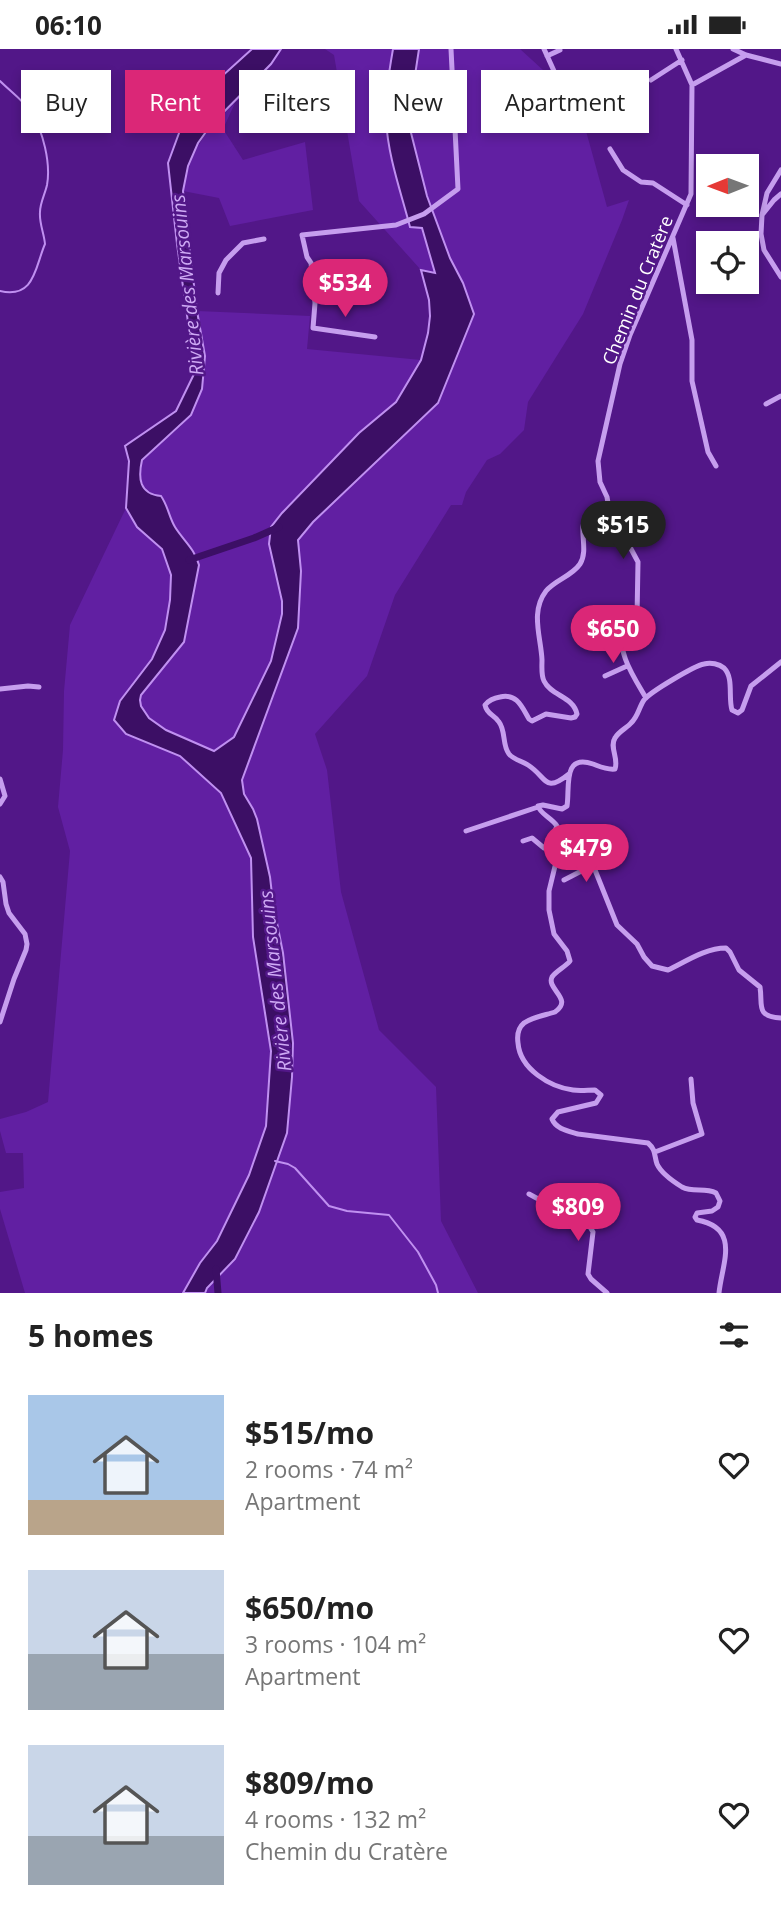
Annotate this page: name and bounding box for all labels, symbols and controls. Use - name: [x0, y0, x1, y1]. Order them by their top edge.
- text: 06:10: [35, 7, 102, 43]
- chip: Buy: [21, 70, 111, 133]
- chip: Rent: [125, 70, 225, 133]
- chip: Filters: [239, 70, 355, 133]
- chip: New: [369, 70, 467, 133]
- chip: Apartment: [481, 70, 649, 133]
- north arrow: [696, 154, 760, 217]
- map controls: [696, 154, 759, 294]
- water label: Rivière des Marsouins: [165, 193, 209, 377]
- street label: Chemin du Cratère: [596, 212, 678, 368]
- button: locate: [696, 231, 759, 294]
- pin: $534: [304, 259, 386, 319]
- text: $534: [319, 266, 371, 298]
- pin: $515: [582, 501, 664, 561]
- text: $515: [597, 508, 649, 540]
- pin: $650: [572, 605, 654, 665]
- text: $650: [587, 612, 639, 644]
- pin: $479: [545, 825, 627, 884]
- text: $479: [560, 831, 612, 863]
- water label: Rivière des Marsouins: [253, 889, 297, 1073]
- pin: $809: [537, 1183, 619, 1243]
- text: $809: [552, 1190, 604, 1222]
- text: 5 homes: [28, 1315, 153, 1356]
- icon: filters: [715, 1316, 753, 1354]
- text: $515/mo: [245, 1412, 374, 1453]
- icon: home: [84, 1423, 168, 1507]
- icon: heart: [715, 1446, 753, 1484]
- text: 2 rooms · 74 m²: [245, 1453, 413, 1485]
- text: Apartment: [245, 1485, 361, 1517]
- text: $650/mo: [245, 1587, 374, 1628]
- icon: home: [84, 1598, 168, 1682]
- icon: heart: [715, 1621, 753, 1659]
- text: 3 rooms · 104 m²: [245, 1628, 426, 1660]
- text: Apartment: [245, 1660, 361, 1692]
- text: $809/mo: [245, 1762, 374, 1803]
- icon: home: [84, 1773, 168, 1857]
- icon: heart: [715, 1796, 753, 1834]
- text: 4 rooms · 132 m²: [245, 1803, 426, 1835]
- text: Chemin du Cratère: [245, 1835, 448, 1867]

